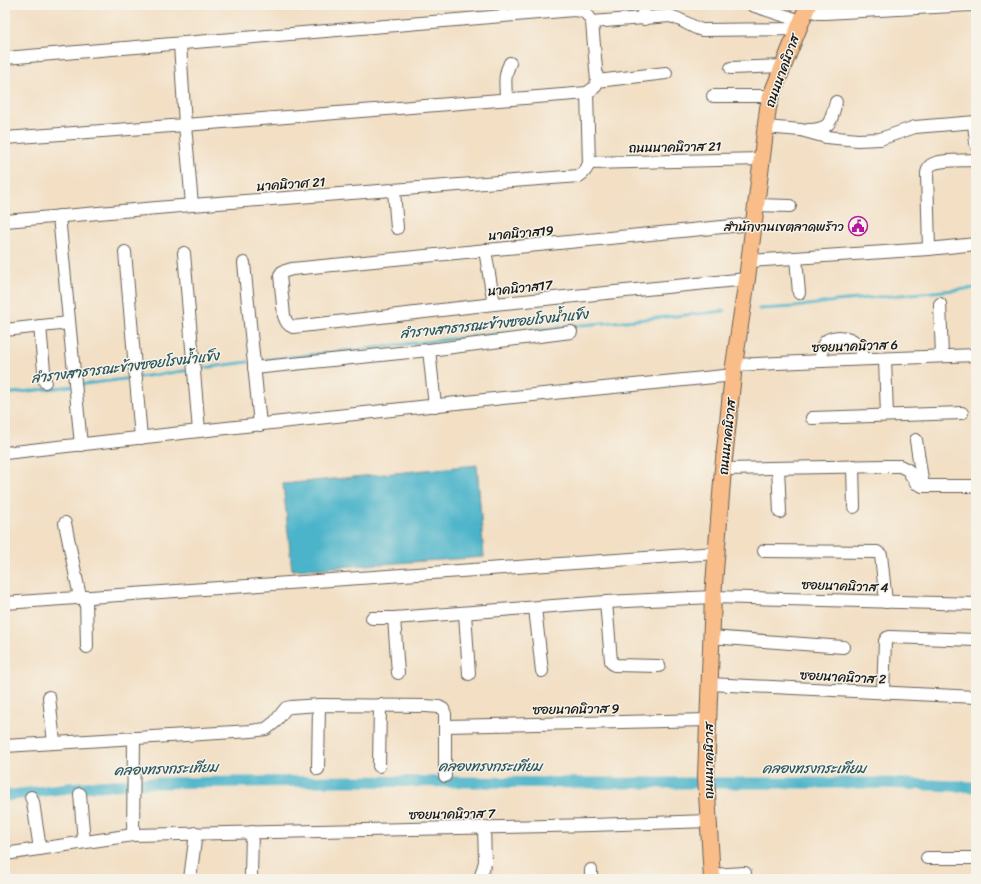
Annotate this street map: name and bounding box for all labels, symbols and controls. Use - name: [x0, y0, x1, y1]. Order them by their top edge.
- street label: ถนนนาคนิวาส: [758, 29, 807, 111]
- street label: ถนนนาคนิวาส 21: [629, 135, 722, 159]
- street label: นาคนิวาศ 21: [256, 170, 327, 198]
- place label: สำนักงานเขตลาดพร้าว: [723, 215, 844, 238]
- public building icon: สำนักงานเขตลาดพร้าว: [847, 215, 869, 237]
- street label: นาคนิวาส19: [487, 219, 555, 247]
- street label: นาคนิวาส17: [487, 273, 555, 303]
- water label: ลำรางสาธารณะข้างซอยโรงน้ำแข็ง: [399, 301, 592, 346]
- street label: ซอยนาคนิวาส 6: [812, 333, 898, 359]
- water label: ลำรางสาธารณะข้างซอยโรงน้ำแข็ง: [30, 343, 223, 391]
- street label: ถนนนาคนิวาส: [712, 395, 743, 476]
- street label: ซอยนาคนิวาส 4: [801, 573, 889, 599]
- street label: ซอยนาคนิวาส 2: [799, 663, 887, 691]
- street label: ซอยนาคนิวาส 9: [532, 697, 620, 721]
- street label: ถนนนาคนิวาส: [697, 720, 720, 799]
- water label: คลองทรงกระเทียม: [438, 754, 544, 779]
- water label: คลองทรงกระเทียม: [114, 755, 221, 783]
- water label: คลองทรงกระเทียม: [762, 756, 868, 781]
- street label: ซอยนาคนิวาส 7: [409, 802, 497, 826]

